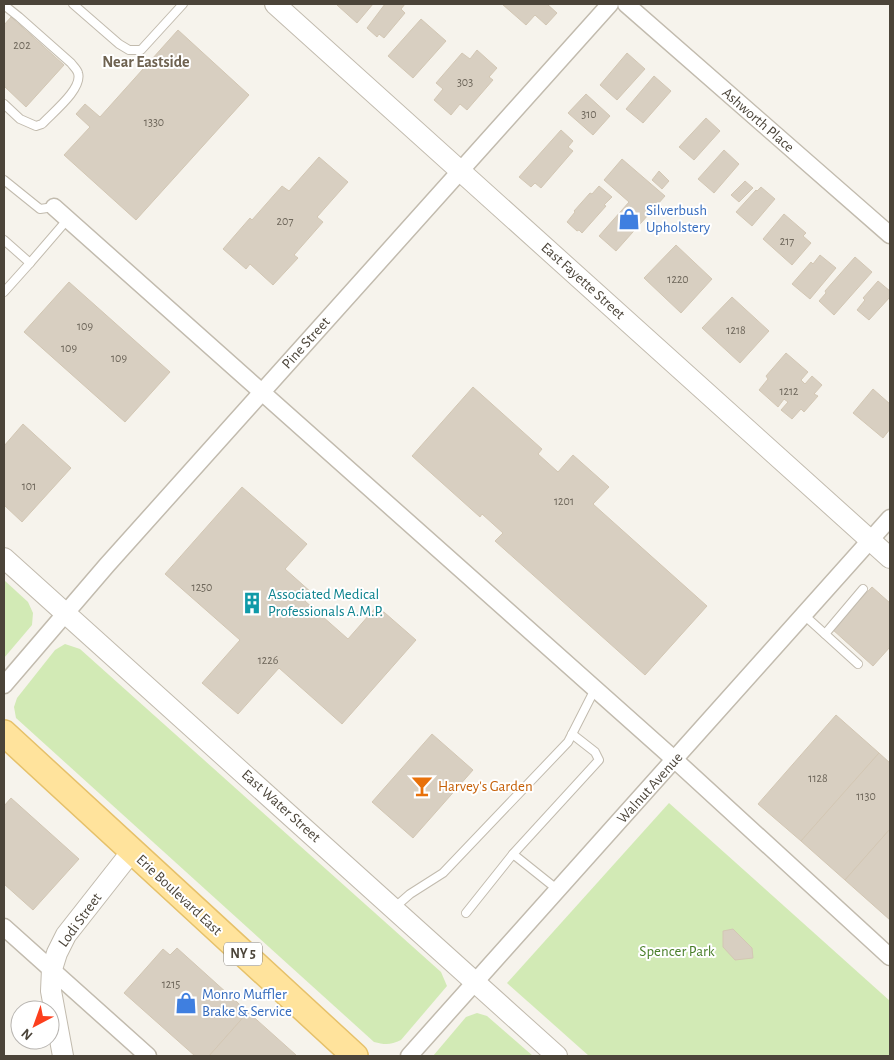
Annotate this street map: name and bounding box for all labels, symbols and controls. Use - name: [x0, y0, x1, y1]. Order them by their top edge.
- house number: 202: [13, 39, 31, 51]
- district label: Near Eastside: [102, 54, 190, 70]
- house number: 303: [457, 76, 473, 88]
- street label: Ashworth Place: [719, 85, 797, 155]
- house number: 310: [581, 108, 597, 120]
- house number: 1330: [144, 116, 164, 128]
- place label: Silverbush Upholstery: [646, 203, 711, 235]
- shop icon: Silverbush Upholstery: [616, 206, 642, 232]
- house number: 207: [277, 215, 293, 227]
- house number: 217: [780, 235, 794, 247]
- street label: East Fayette Street: [538, 240, 628, 322]
- house number: 1220: [667, 273, 689, 285]
- street label: Pine Street: [279, 314, 333, 372]
- house number: 109: [77, 320, 93, 332]
- house number: 1218: [726, 324, 746, 336]
- house number: 109: [61, 342, 77, 354]
- house number: 109: [111, 352, 127, 364]
- house number: 1212: [779, 385, 799, 397]
- house number: 101: [22, 480, 36, 492]
- house number: 1201: [554, 495, 574, 507]
- house number: 1250: [192, 581, 212, 593]
- place label: Associated Medical Professionals A.M.P.: [268, 587, 383, 619]
- building icon: Associated Medical Professionals A.M.P.: [239, 590, 265, 616]
- house number: 1226: [258, 654, 279, 666]
- street label: Walnut Avenue: [614, 750, 686, 826]
- street label: East Water Street: [239, 767, 323, 845]
- house number: 1128: [808, 772, 828, 784]
- bar icon: Harvey's Garden: [409, 773, 435, 799]
- place label: Harvey's Garden: [438, 779, 533, 794]
- house number: 1130: [856, 790, 876, 802]
- street label: Erie Boulevard East: [133, 852, 225, 938]
- street label: Lodi Street: [56, 890, 105, 950]
- road number: NY 5: [224, 942, 262, 966]
- park label: Spencer Park: [639, 944, 715, 959]
- house number: 1215: [162, 978, 180, 990]
- place label: Monro Muffler Brake & Service: [202, 987, 292, 1019]
- shop icon: Monro Muffler Brake & Service: [173, 990, 199, 1016]
- north arrow: [10, 1000, 60, 1050]
- text: N: [19, 1026, 35, 1043]

